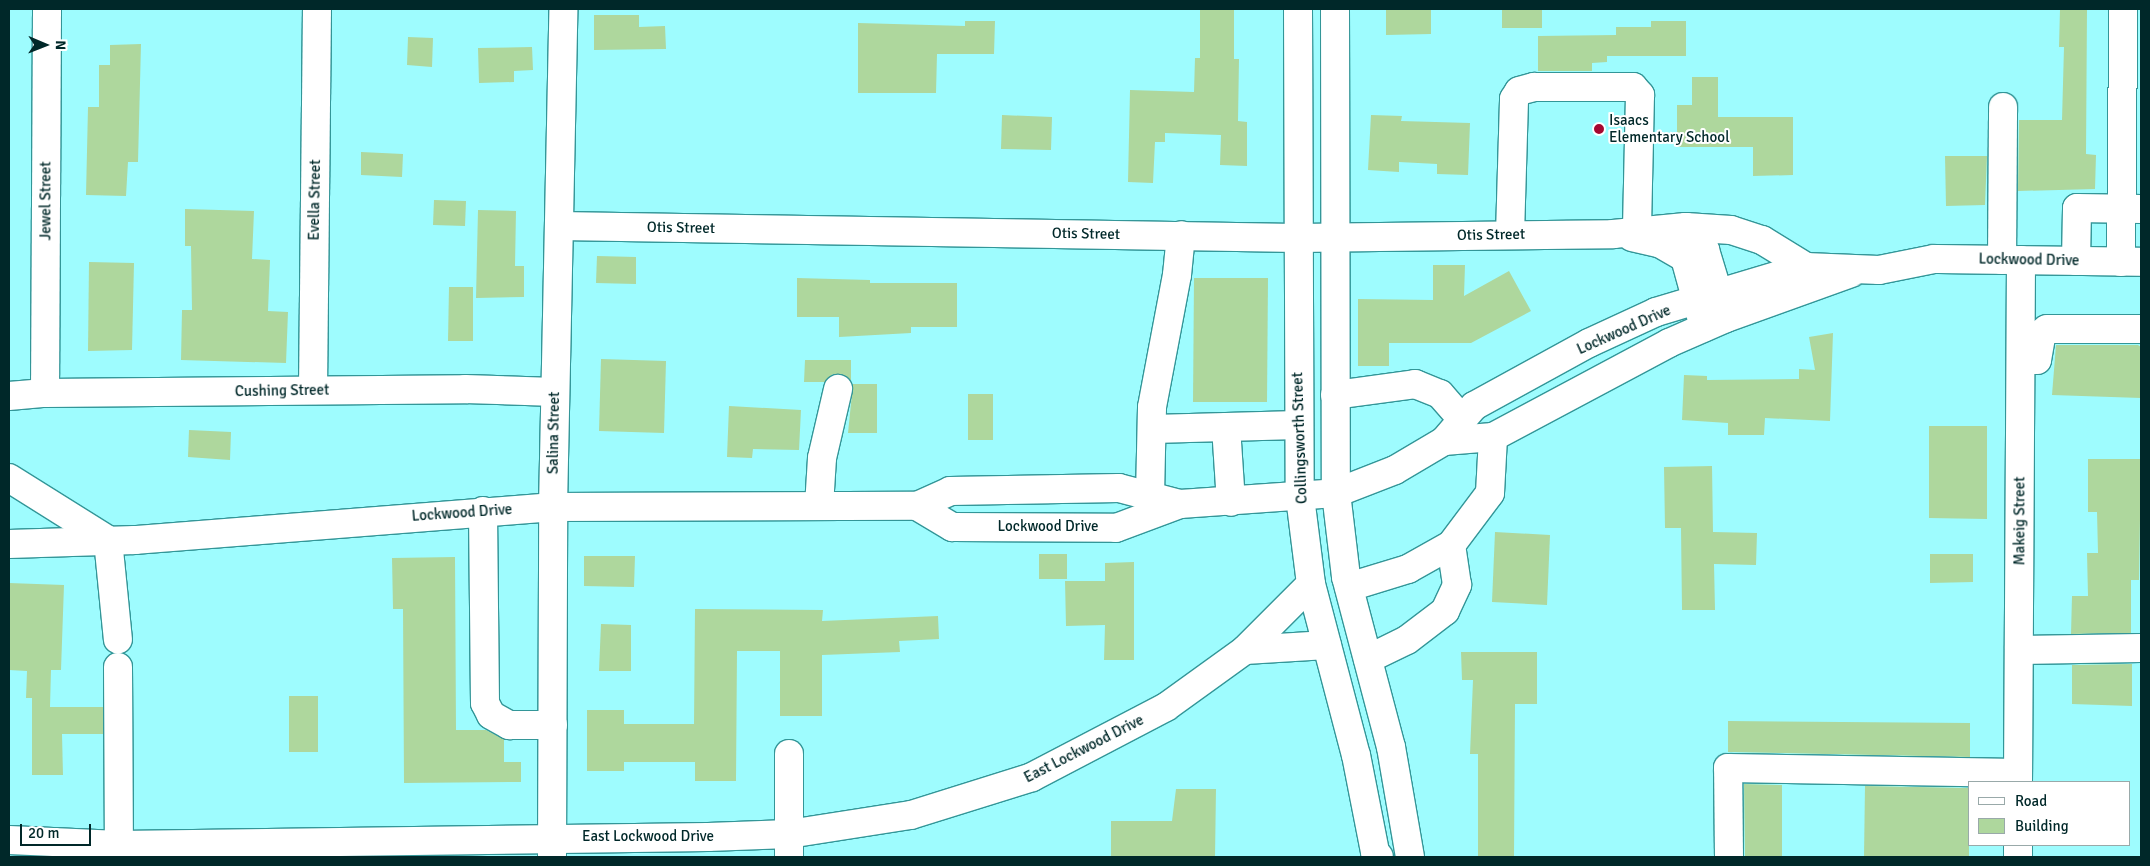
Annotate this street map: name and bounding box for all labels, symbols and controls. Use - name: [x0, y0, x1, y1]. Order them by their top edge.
- north arrow: [20, 20, 70, 70]
- text: N: [52, 40, 69, 50]
- place label: Isaacs Elementary School: [1609, 111, 1730, 146]
- marker: Isaacs Elementary School: [1593, 123, 1605, 135]
- street label: Evella Street: [305, 159, 325, 241]
- street label: Jewel Street: [37, 162, 55, 240]
- street label: Otis Street: [647, 218, 715, 238]
- street label: Otis Street: [1052, 224, 1120, 244]
- street label: Otis Street: [1457, 225, 1525, 245]
- street label: Lockwood Drive: [1978, 250, 2080, 270]
- street label: Lockwood Drive: [1574, 301, 1674, 359]
- street label: Collingsworth Street: [1289, 372, 1311, 504]
- street label: Cushing Street: [235, 381, 329, 401]
- street label: Salina Street: [544, 392, 564, 474]
- street label: Makeig Street: [2011, 477, 2029, 565]
- street label: Lockwood Drive: [411, 501, 513, 525]
- street label: Lockwood Drive: [998, 518, 1098, 536]
- street label: East Lockwood Drive: [1021, 711, 1147, 787]
- legend: [1968, 781, 2130, 846]
- text: Road: [2015, 792, 2047, 810]
- scale bar: [22, 814, 94, 846]
- text: Building: [2015, 817, 2069, 835]
- text: 20 m: [28, 824, 59, 842]
- street label: East Lockwood Drive: [582, 828, 714, 846]

